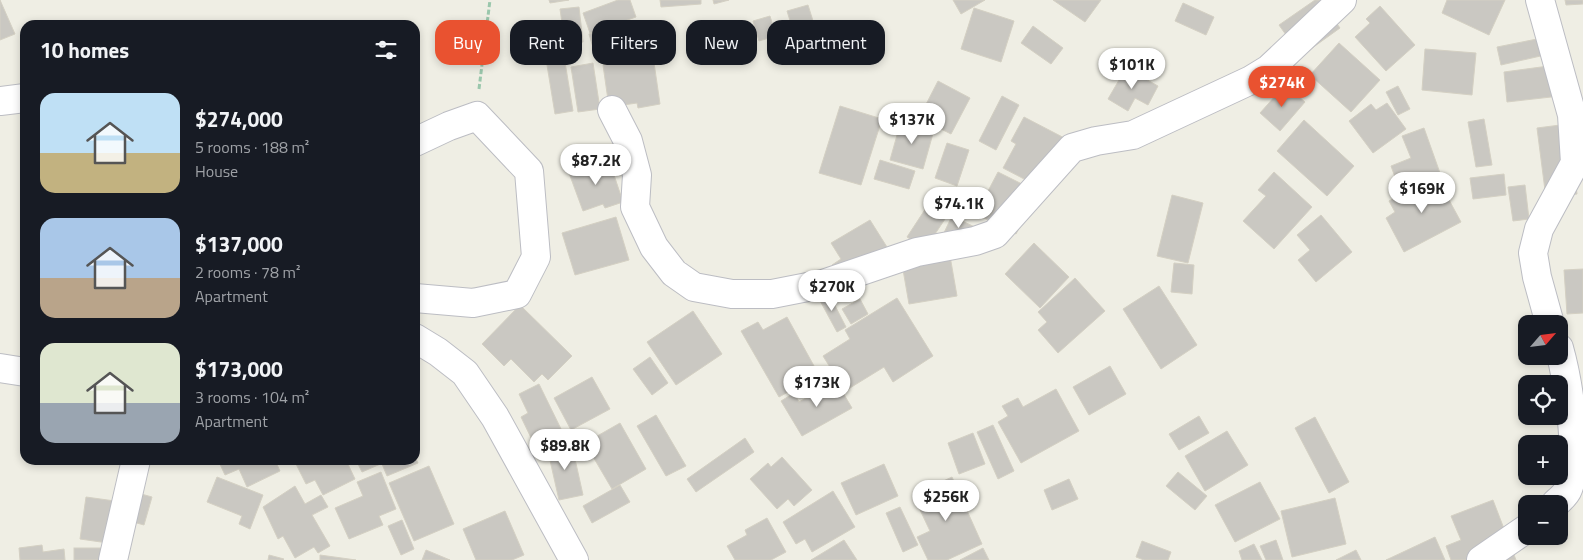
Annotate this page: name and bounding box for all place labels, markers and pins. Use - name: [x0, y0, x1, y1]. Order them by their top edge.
- pin: $101K: [1097, 48, 1167, 90]
- pin: $274K: [1247, 66, 1317, 108]
- pin: $137K: [877, 102, 947, 145]
- pin: $87.2K: [555, 144, 637, 186]
- pin: $169K: [1387, 172, 1457, 214]
- pin: $74.1K: [918, 186, 1000, 229]
- pin: $270K: [797, 270, 867, 312]
- pin: $173K: [782, 366, 852, 408]
- pin: $89.8K: [524, 428, 606, 471]
- pin: $256K: [911, 480, 981, 522]

